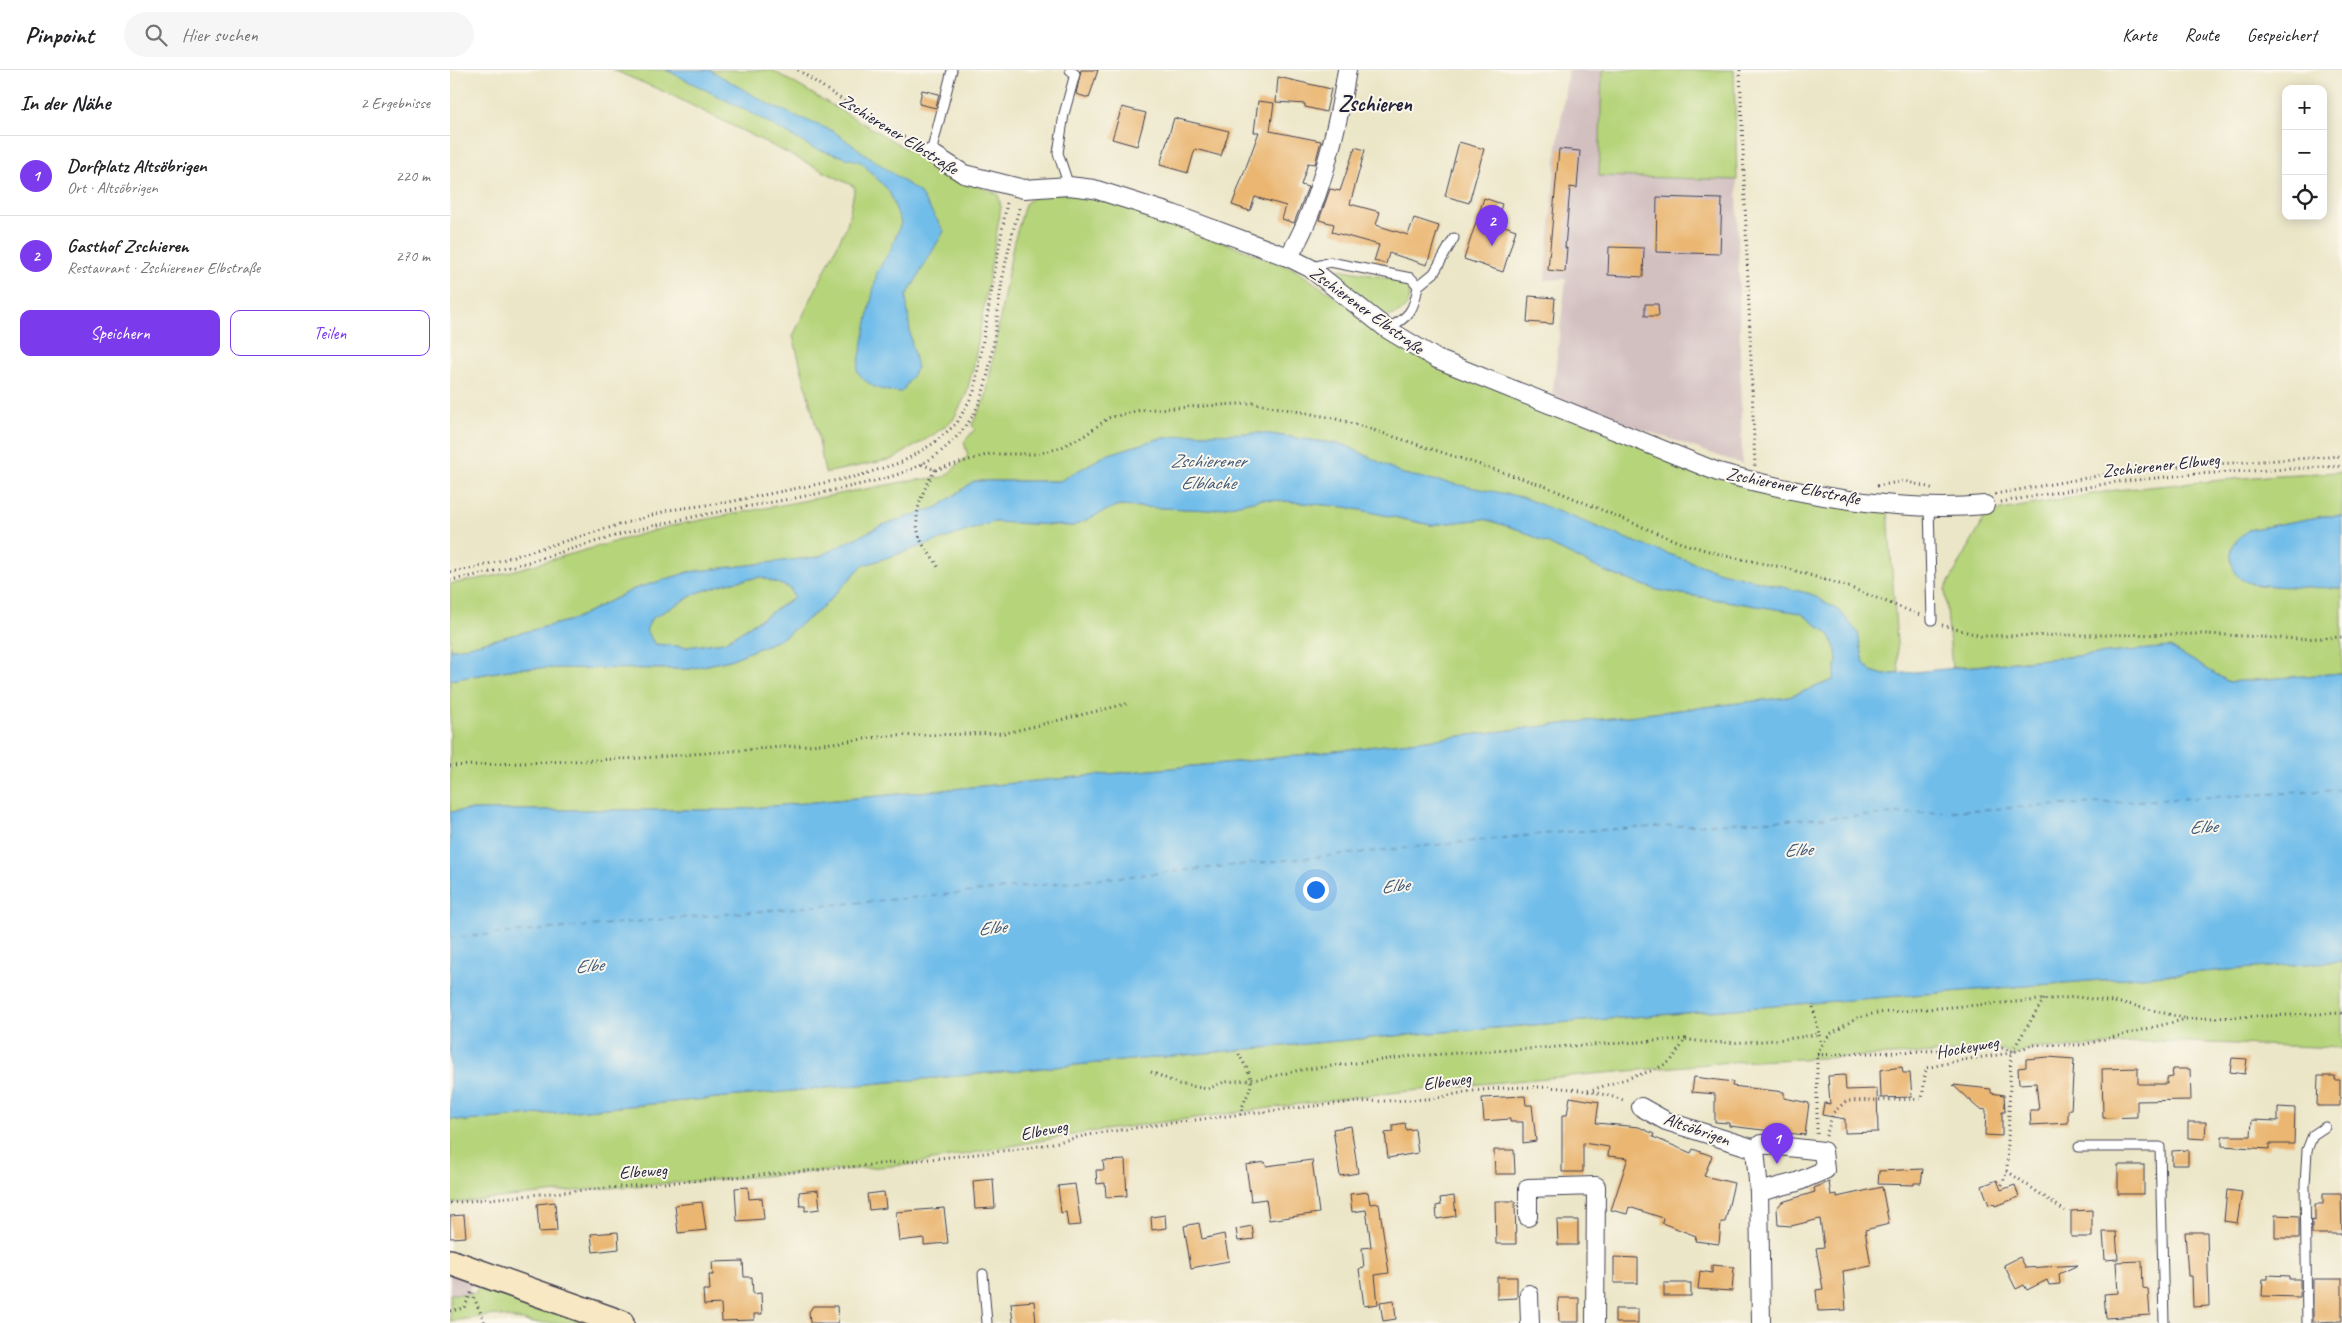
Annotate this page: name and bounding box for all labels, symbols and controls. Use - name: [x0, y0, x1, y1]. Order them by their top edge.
- search box: [124, 12, 474, 57]
- text: Pinpoint: [25, 20, 94, 50]
- icon: search: [142, 21, 170, 49]
- text: Hier suchen: [182, 23, 258, 47]
- text: Karte: [2122, 24, 2157, 46]
- text: Route: [2185, 24, 2219, 46]
- text: Gespeichert: [2247, 24, 2317, 46]
- map controls: [2282, 85, 2327, 220]
- button: +: [2282, 85, 2327, 130]
- street label: Zschierener Elbstraße: [836, 89, 963, 180]
- text: In der Nähe: [20, 90, 110, 116]
- district label: Zschieren: [1338, 90, 1413, 118]
- text: 2 Ergebnisse: [361, 93, 430, 113]
- button: −: [2282, 130, 2327, 175]
- text: Dorfplatz Altsöbrigen: [67, 154, 207, 178]
- text: 1: [32, 166, 40, 186]
- text: 220 m: [396, 166, 430, 186]
- button: locate: [2282, 175, 2327, 220]
- text: Ort · Altsöbrigen: [67, 178, 158, 198]
- pin: 2: [1476, 205, 1508, 246]
- text: Gasthof Zschieren: [67, 234, 189, 258]
- text: 2: [32, 246, 40, 266]
- text: 270 m: [396, 246, 430, 266]
- text: Restaurant · Zschierener Elbstraße: [67, 258, 260, 278]
- street label: Zschierener Elbstraße: [1306, 261, 1429, 359]
- button: Speichern: [20, 310, 220, 356]
- button: Teilen: [230, 310, 430, 356]
- street label: Zschierener Elbweg: [2101, 448, 2222, 482]
- water label: Zschierener Elblache: [1170, 449, 1249, 495]
- street label: Zschierener Elbstraße: [1724, 462, 1863, 510]
- water label: Elbe: [2189, 814, 2220, 840]
- water label: Elbe: [1784, 837, 1815, 863]
- water label: Elbe: [1380, 872, 1413, 899]
- your location: [1303, 877, 1329, 903]
- water label: Elbe: [977, 914, 1010, 941]
- water label: Elbe: [574, 953, 607, 979]
- street label: Hockeyweg: [1934, 1030, 2002, 1063]
- street label: Elbeweg: [1422, 1067, 1474, 1095]
- street label: Altsöbrigen: [1661, 1107, 1734, 1151]
- street label: Elbeweg: [1018, 1114, 1071, 1145]
- pin: 1: [1761, 1123, 1793, 1164]
- street label: Elbeweg: [618, 1158, 669, 1184]

